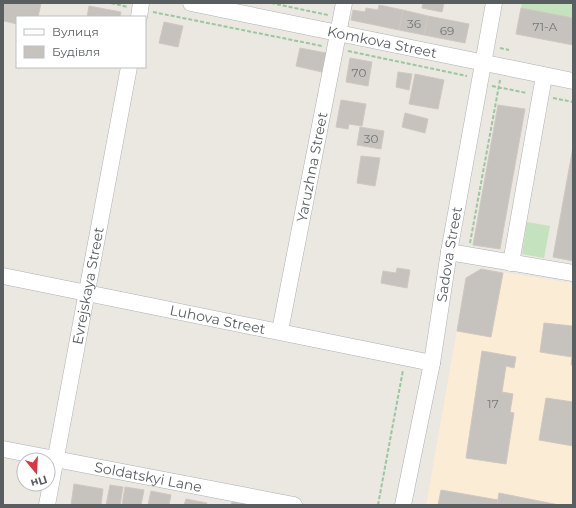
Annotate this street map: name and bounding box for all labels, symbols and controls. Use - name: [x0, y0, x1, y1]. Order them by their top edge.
- legend: [16, 16, 146, 68]
- house number: 36: [407, 16, 421, 31]
- house number: 71-А: [533, 19, 557, 34]
- street label: Komkova Street: [326, 22, 439, 62]
- house number: 69: [440, 23, 454, 38]
- text: Вулиця: [52, 24, 99, 39]
- text: Будівля: [52, 44, 100, 59]
- house number: 70: [352, 65, 366, 80]
- street label: Yaruzhna Street: [292, 110, 332, 224]
- house number: 30: [364, 131, 378, 146]
- street label: Sadova Street: [432, 205, 466, 303]
- street label: Evrejskaya Street: [68, 225, 108, 346]
- street label: Luhova Street: [168, 301, 267, 338]
- house number: 17: [487, 396, 499, 411]
- north arrow: [16, 452, 56, 492]
- street label: Soldatskyi Lane: [93, 458, 204, 496]
- text: Пн: [29, 472, 49, 491]

